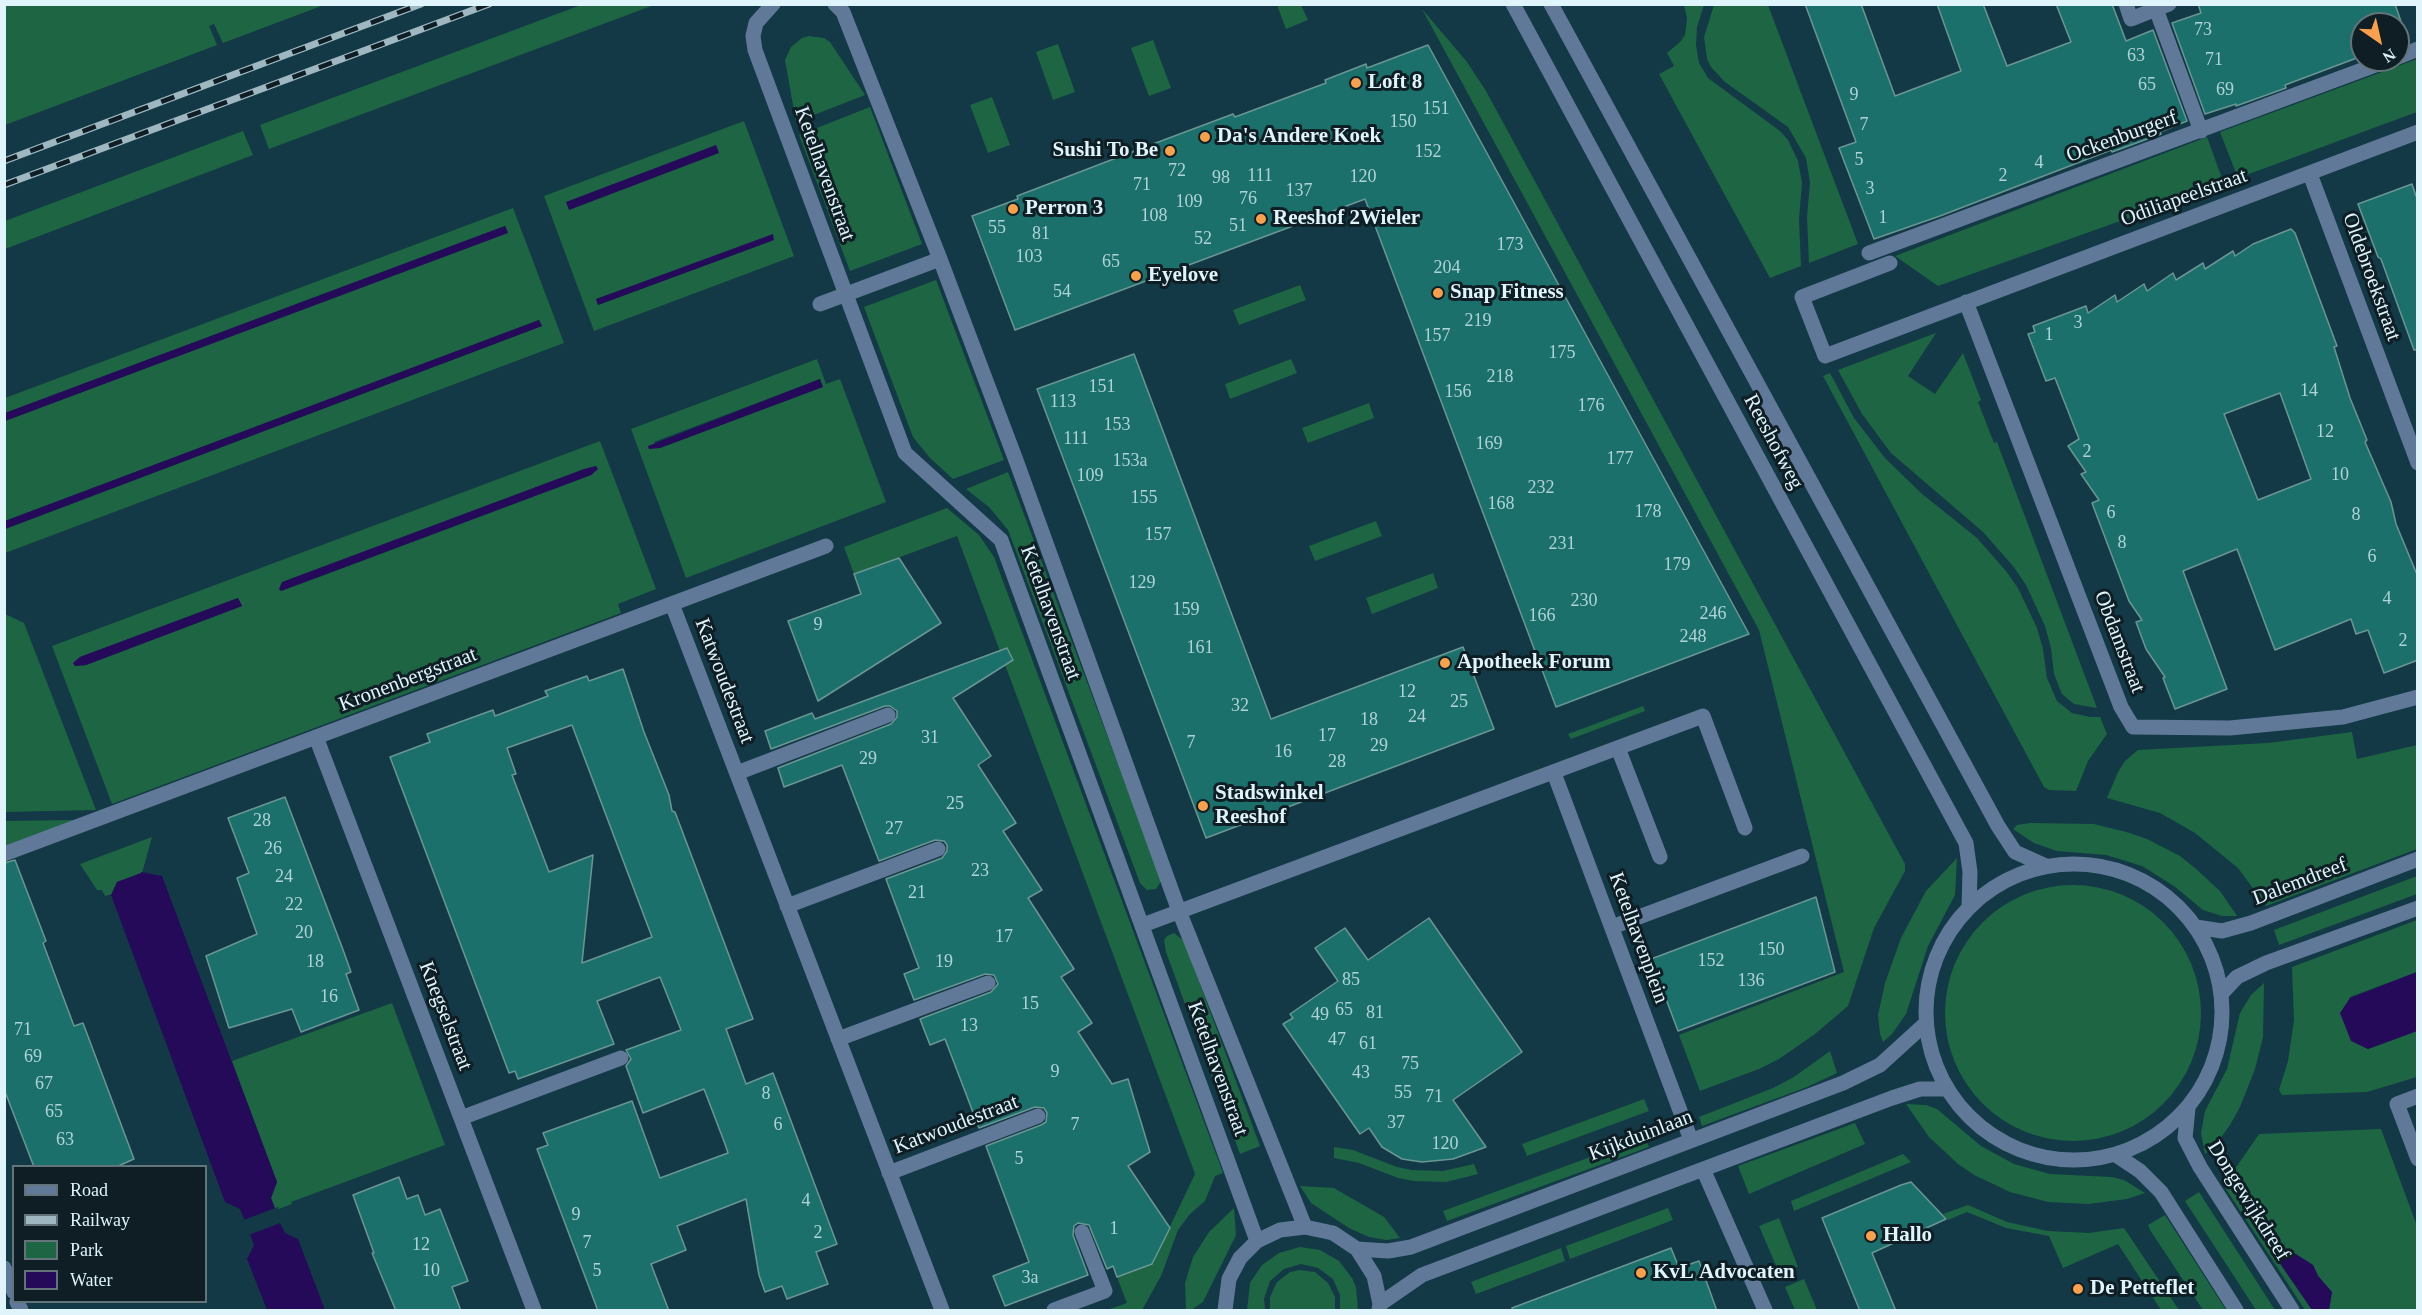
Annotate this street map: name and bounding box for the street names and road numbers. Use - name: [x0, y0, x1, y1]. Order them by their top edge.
- street label: Ketelhavenstraat: [788, 103, 860, 245]
- street label: Ockenburgerf: [2063, 105, 2181, 169]
- street label: Odiliapeelstraat: [2117, 163, 2251, 233]
- street label: Oldebroekstraat: [2336, 210, 2406, 344]
- street label: Reeshofweg: [1738, 390, 1808, 494]
- street label: Ketelhavenstraat: [1014, 542, 1086, 684]
- street label: Obdamstraat: [2088, 587, 2150, 697]
- street label: Katwoudestraat: [689, 615, 759, 747]
- street label: Kronenbergstraat: [336, 642, 480, 718]
- street label: Dalemdreef: [2249, 852, 2351, 912]
- street label: Ketelhavenplein: [1603, 869, 1673, 1007]
- street label: Knegselstraat: [413, 958, 477, 1074]
- street label: Ketelhavenstraat: [1181, 998, 1253, 1140]
- street label: Katwoudestraat: [890, 1090, 1022, 1160]
- street label: Kijkduinlaan: [1585, 1105, 1697, 1167]
- street label: Dongewijkdreef: [2201, 1136, 2295, 1266]

